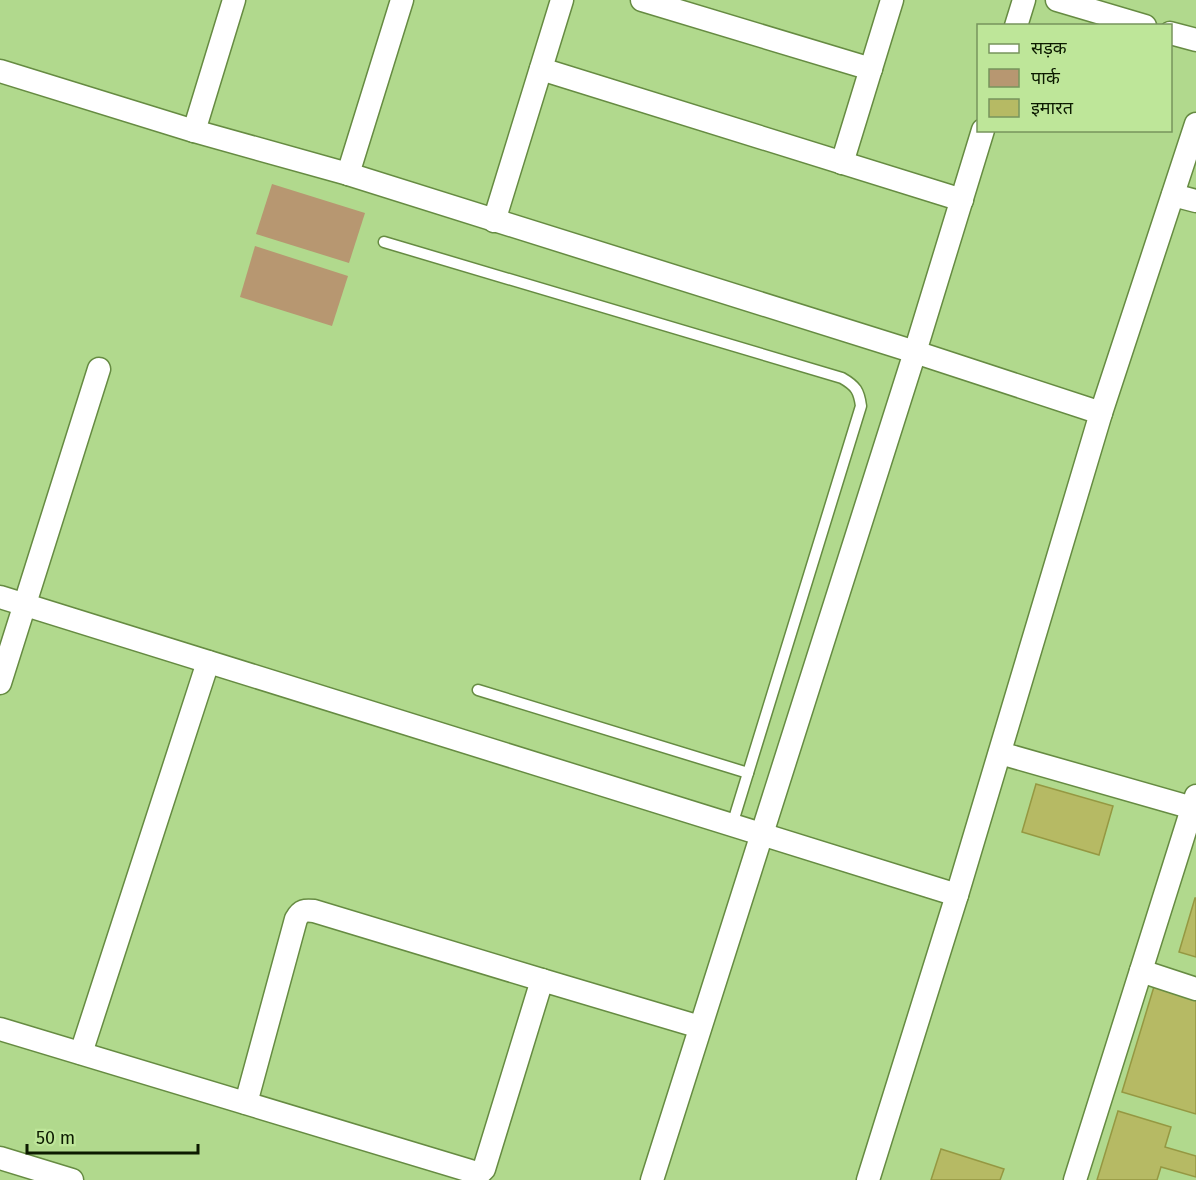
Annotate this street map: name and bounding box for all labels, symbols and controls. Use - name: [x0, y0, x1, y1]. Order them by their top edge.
- legend: [977, 24, 1172, 132]
- text: सड़क: [1031, 37, 1068, 59]
- text: पार्क: [1031, 67, 1061, 89]
- text: इमारत: [1031, 97, 1074, 119]
- scale bar: [27, 1117, 198, 1155]
- text: 50 m: [36, 1127, 75, 1149]

